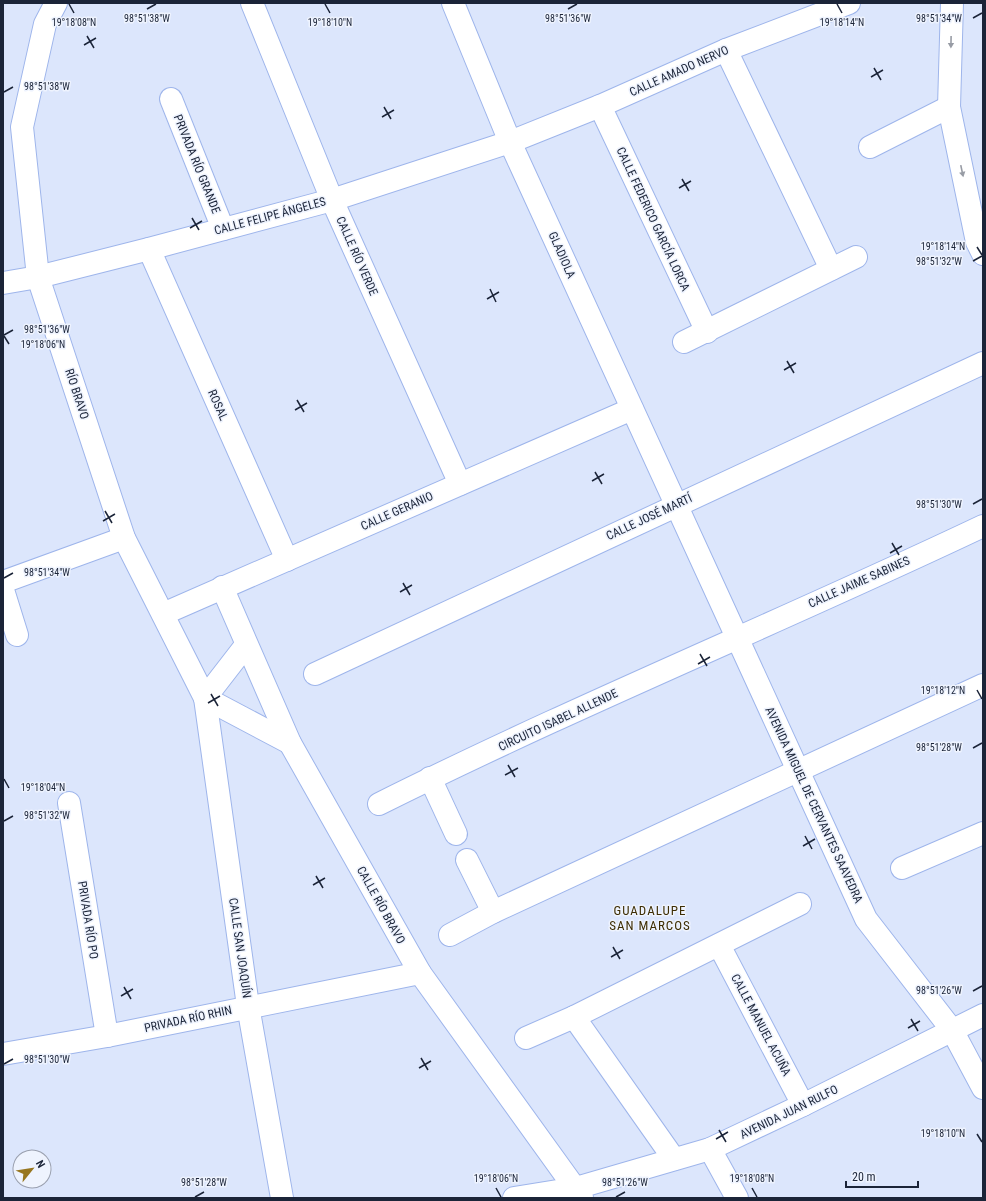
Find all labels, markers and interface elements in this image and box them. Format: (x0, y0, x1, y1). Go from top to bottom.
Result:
text: 98°51'38"W (124, 13, 170, 24)
text: 98°51'36"W (545, 13, 591, 24)
text: 98°51'34"W (916, 13, 962, 24)
text: 19°18'08"N (52, 17, 96, 28)
text: 19°18'10"N (308, 17, 352, 28)
text: 19°18'14"N (820, 17, 864, 28)
one-way arrow (948, 36, 954, 49)
street label: CALLE AMADO NERVO (627, 43, 731, 99)
text: 98°51'38"W (24, 81, 70, 92)
street label: PRIVADA RÍO GRANDE (171, 112, 224, 216)
street label: CALLE FEDERICO GARCÍA LORCA (613, 144, 693, 293)
one-way arrow (960, 164, 966, 177)
street label: CALLE FELIPE ÁNGELES (212, 193, 327, 238)
street label: CALLE RÍO VERDE (333, 214, 382, 298)
street label: GLADIOLA (546, 229, 579, 281)
text: 19°18'14"N (921, 241, 965, 252)
text: 98°51'32"W (916, 256, 962, 267)
text: 98°51'36"W (24, 324, 70, 335)
text: 19°18'06"N (21, 339, 65, 350)
street label: RÍO BRAVO (62, 367, 93, 421)
street label: ROSAL (205, 387, 231, 423)
street label: CALLE GERANIO (359, 489, 435, 533)
street label: CALLE JOSÉ MARTÍ (603, 490, 695, 543)
text: 98°51'30"W (916, 499, 962, 510)
street label: CALLE JAIME SABINES (806, 553, 912, 611)
text: 98°51'34"W (24, 567, 70, 578)
text: 19°18'12"N (921, 685, 965, 696)
street label: CIRCUITO ISABEL ALLENDE (496, 686, 620, 754)
street label: AVENIDA MIGUEL DE CERVANTES SAAVEDRA (762, 705, 866, 905)
text: 98°51'28"W (916, 742, 962, 753)
text: 19°18'04"N (21, 782, 65, 793)
text: 98°51'32"W (24, 810, 70, 821)
street label: CALLE RÍO BRAVO (354, 863, 409, 946)
street label: PRIVADA RÍO PO (75, 880, 102, 960)
street label: CALLE SAN JOAQUÍN (226, 897, 255, 999)
district label: GUADALUPE SAN MARCOS (609, 903, 691, 933)
street label: CALLE MANUEL ACUÑA (728, 971, 796, 1078)
text: 98°51'26"W (916, 985, 962, 996)
street label: PRIVADA RÍO RHIN (143, 1002, 233, 1035)
text: 98°51'30"W (24, 1054, 70, 1065)
street label: AVENIDA JUAN RULFO (738, 1082, 840, 1142)
text: 19°18'10"N (921, 1128, 965, 1139)
north arrow (12, 1149, 52, 1189)
text: N (33, 1158, 48, 1171)
scale bar (846, 1163, 918, 1189)
text: 20 m (852, 1170, 876, 1184)
text: 19°18'06"N (474, 1173, 518, 1184)
text: 19°18'08"N (730, 1173, 774, 1184)
text: 98°51'28"W (181, 1177, 227, 1188)
text: 98°51'26"W (602, 1177, 648, 1188)

